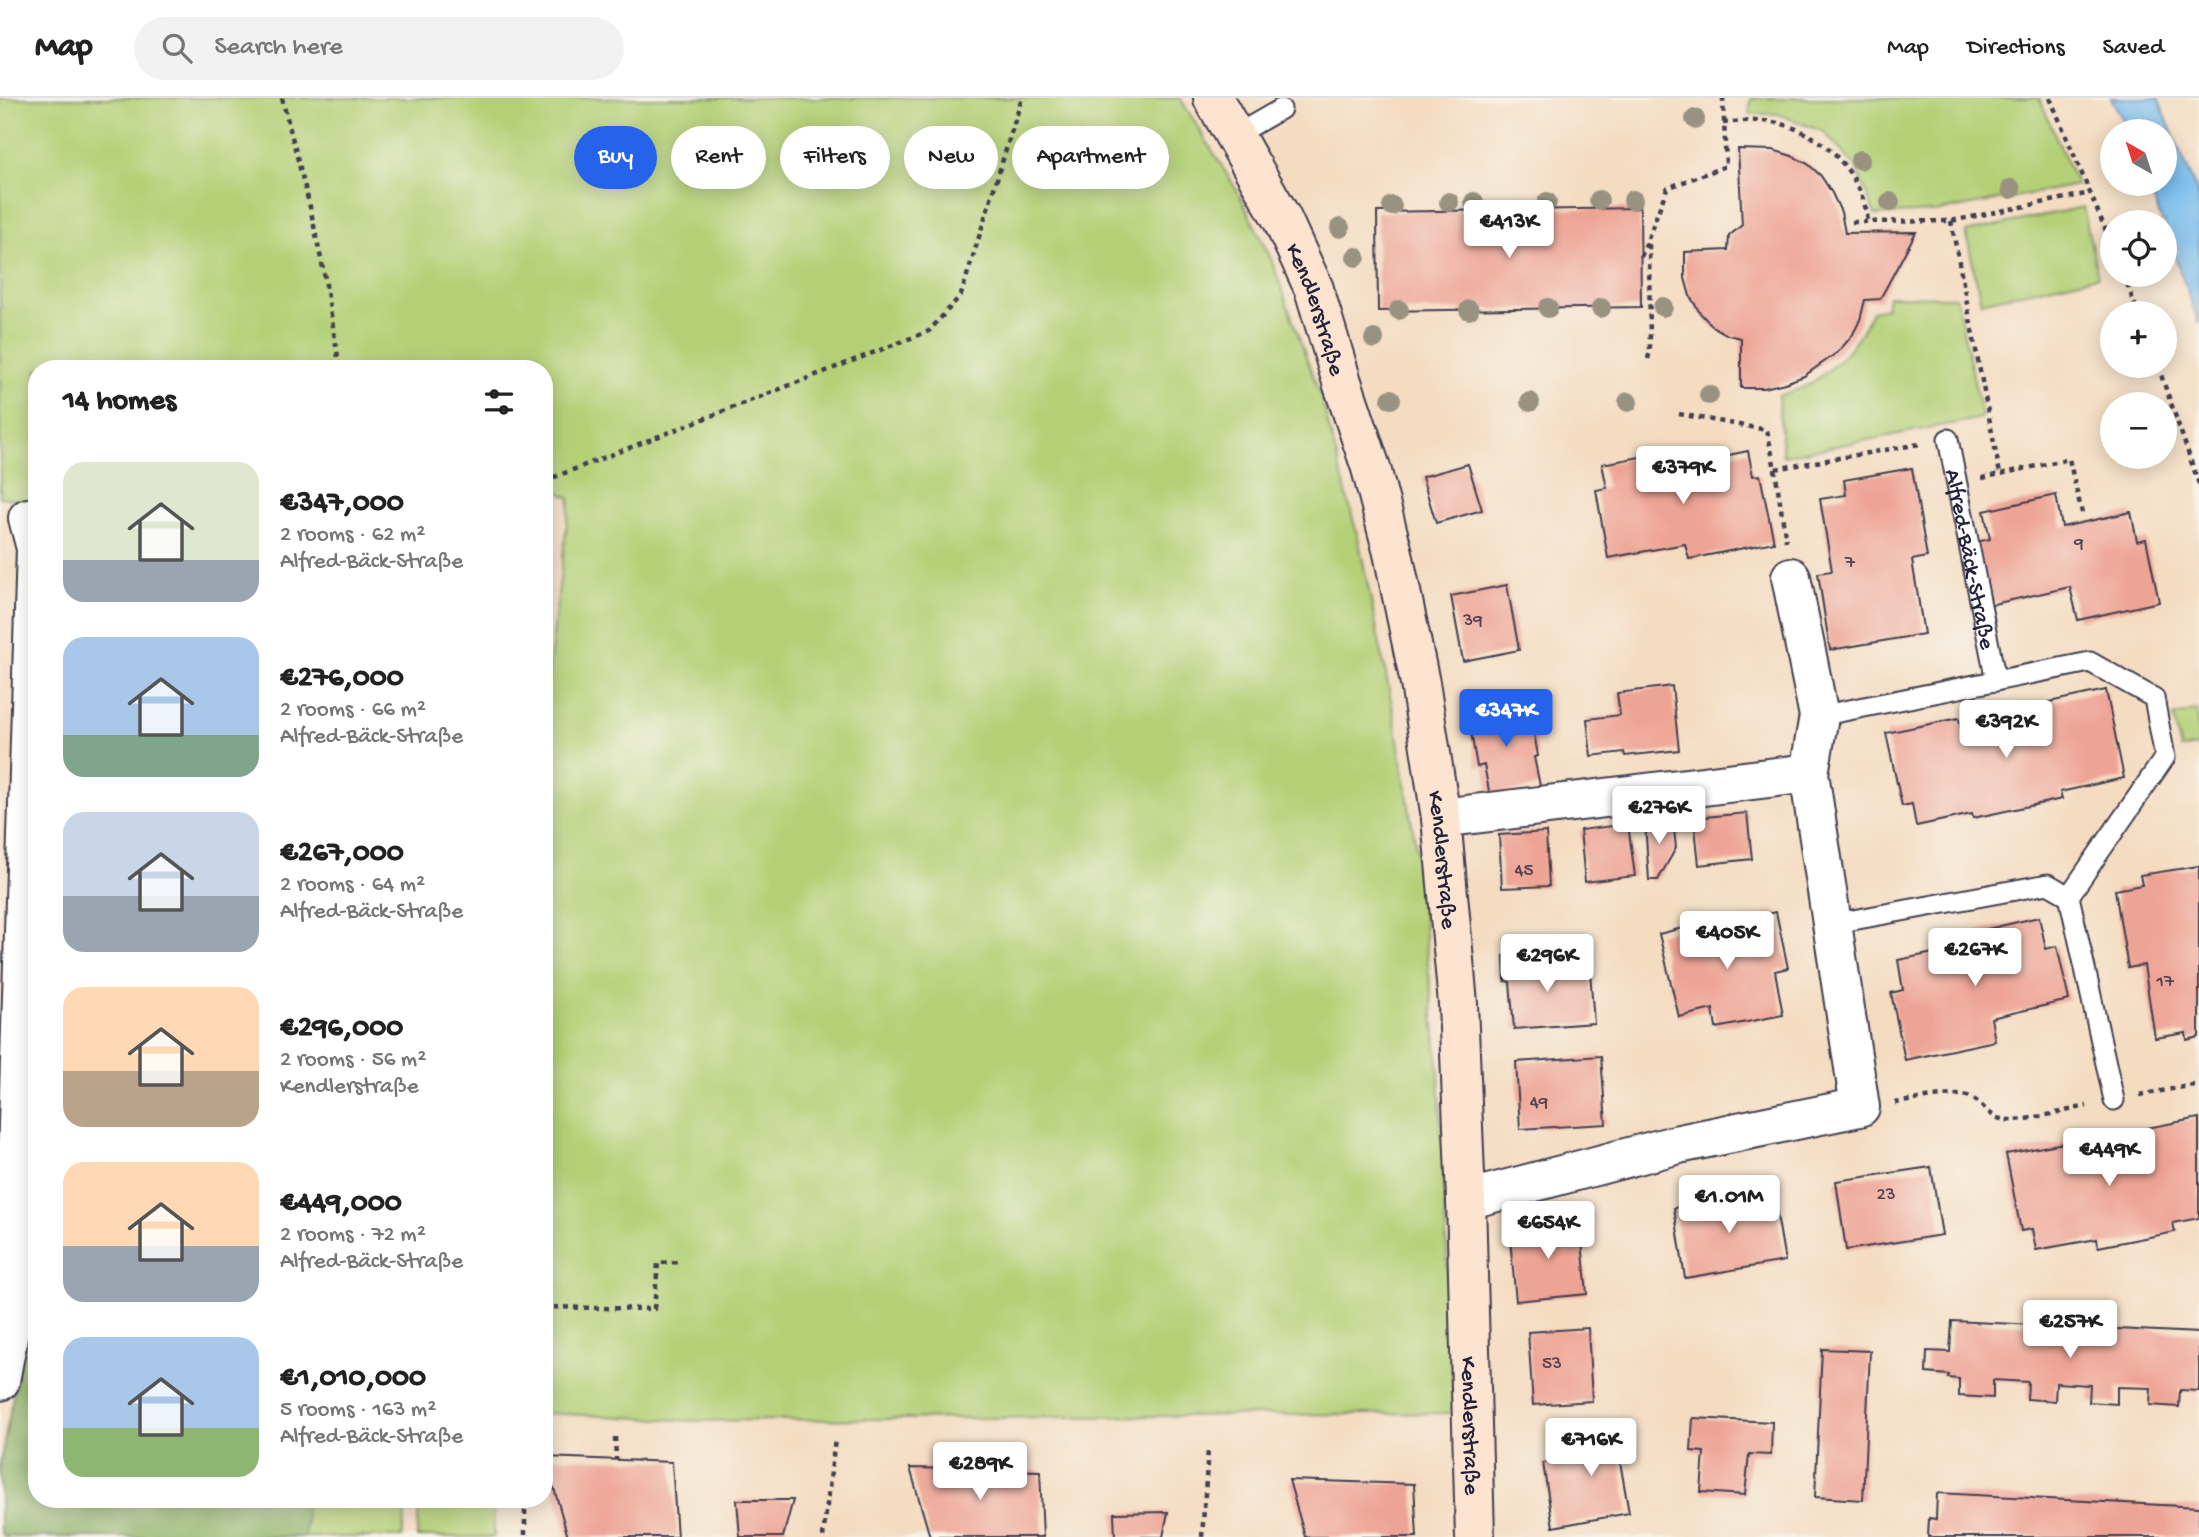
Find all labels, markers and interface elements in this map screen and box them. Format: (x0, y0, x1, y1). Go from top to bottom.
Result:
search box (134, 17, 624, 80)
text: Map (35, 29, 92, 67)
icon: search (158, 29, 196, 67)
text: Search here (214, 33, 343, 64)
text: Map (1887, 34, 1929, 63)
text: Directions (1967, 34, 2065, 63)
text: Saved (2103, 34, 2164, 63)
north arrow (2100, 119, 2177, 196)
map controls (2100, 119, 2177, 469)
chip: Buy (574, 126, 657, 189)
chip: Rent (671, 126, 766, 189)
chip: Filters (780, 126, 890, 189)
chip: New (904, 126, 998, 189)
chip: Apartment (1012, 126, 1169, 189)
pin: €413K (1460, 200, 1558, 260)
text: €413K (1480, 209, 1538, 236)
button: locate (2100, 210, 2177, 287)
street label: Kendlerstraße (1278, 240, 1350, 380)
button: + (2100, 301, 2177, 378)
icon: filters (480, 383, 518, 421)
text: 14 homes (63, 385, 176, 420)
button: − (2100, 392, 2177, 469)
pin: €379K (1634, 446, 1732, 506)
text: €379K (1652, 455, 1714, 482)
street label: Alfred-Bäck-Straße (1937, 467, 2000, 653)
text: €347,000 (280, 487, 404, 522)
icon: home (119, 490, 203, 574)
text: 2 rooms · 62 m² (280, 522, 425, 549)
house number: 9 (2073, 533, 2084, 556)
text: Alfred-Bäck-Straße (280, 549, 463, 576)
house number: 7 (1844, 552, 1856, 575)
house number: 39 (1462, 610, 1483, 633)
text: €276,000 (280, 662, 404, 697)
icon: home (119, 665, 203, 749)
pin: €347K (1457, 690, 1555, 749)
text: 2 rooms · 66 m² (280, 697, 426, 724)
text: €347K (1475, 698, 1537, 725)
pin: €392K (1957, 700, 2055, 760)
text: €392K (1975, 709, 2037, 736)
text: Alfred-Bäck-Straße (280, 724, 463, 751)
pin: €276K (1610, 786, 1708, 846)
street label: Kendlerstraße (1420, 789, 1461, 931)
text: €276K (1628, 795, 1690, 822)
text: €267,000 (280, 837, 404, 872)
icon: home (119, 840, 203, 924)
house number: 45 (1515, 860, 1533, 883)
text: 2 rooms · 64 m² (280, 872, 425, 899)
text: Alfred-Bäck-Straße (280, 899, 463, 926)
pin: €405K (1678, 912, 1776, 971)
text: €405K (1696, 920, 1758, 947)
pin: €267K (1926, 928, 2024, 988)
pin: €296K (1498, 934, 1596, 994)
text: €267K (1944, 937, 2006, 964)
text: €296K (1517, 943, 1577, 970)
house number: 17 (2155, 971, 2175, 994)
text: €296,000 (280, 1012, 403, 1047)
icon: home (119, 1015, 203, 1099)
text: 2 rooms · 56 m² (280, 1047, 426, 1074)
text: Kendlerstraße (280, 1074, 419, 1101)
house number: 49 (1530, 1092, 1549, 1115)
pin: €449K (2060, 1128, 2158, 1188)
text: €449K (2079, 1137, 2139, 1164)
pin: €1.01M (1672, 1176, 1786, 1235)
text: €1.01M (1695, 1184, 1763, 1211)
house number: 23 (1876, 1184, 1896, 1207)
text: €449,000 (280, 1187, 402, 1222)
icon: home (119, 1190, 203, 1274)
pin: €654K (1499, 1202, 1597, 1261)
text: €654K (1518, 1210, 1579, 1237)
text: 2 rooms · 72 m² (280, 1222, 426, 1249)
text: Alfred-Bäck-Straße (280, 1249, 463, 1276)
pin: €257K (2021, 1300, 2119, 1360)
text: €257K (2039, 1309, 2101, 1336)
house number: 53 (1542, 1353, 1562, 1376)
street label: Kendlerstraße (1453, 1356, 1484, 1497)
text: €1,010,000 (280, 1362, 426, 1397)
icon: home (119, 1365, 203, 1449)
text: 5 rooms · 163 m² (280, 1397, 436, 1424)
pin: €716K (1542, 1418, 1640, 1478)
text: Alfred-Bäck-Straße (280, 1424, 463, 1451)
text: €716K (1561, 1427, 1621, 1454)
pin: €289K (931, 1442, 1029, 1502)
text: €289K (949, 1451, 1011, 1478)

